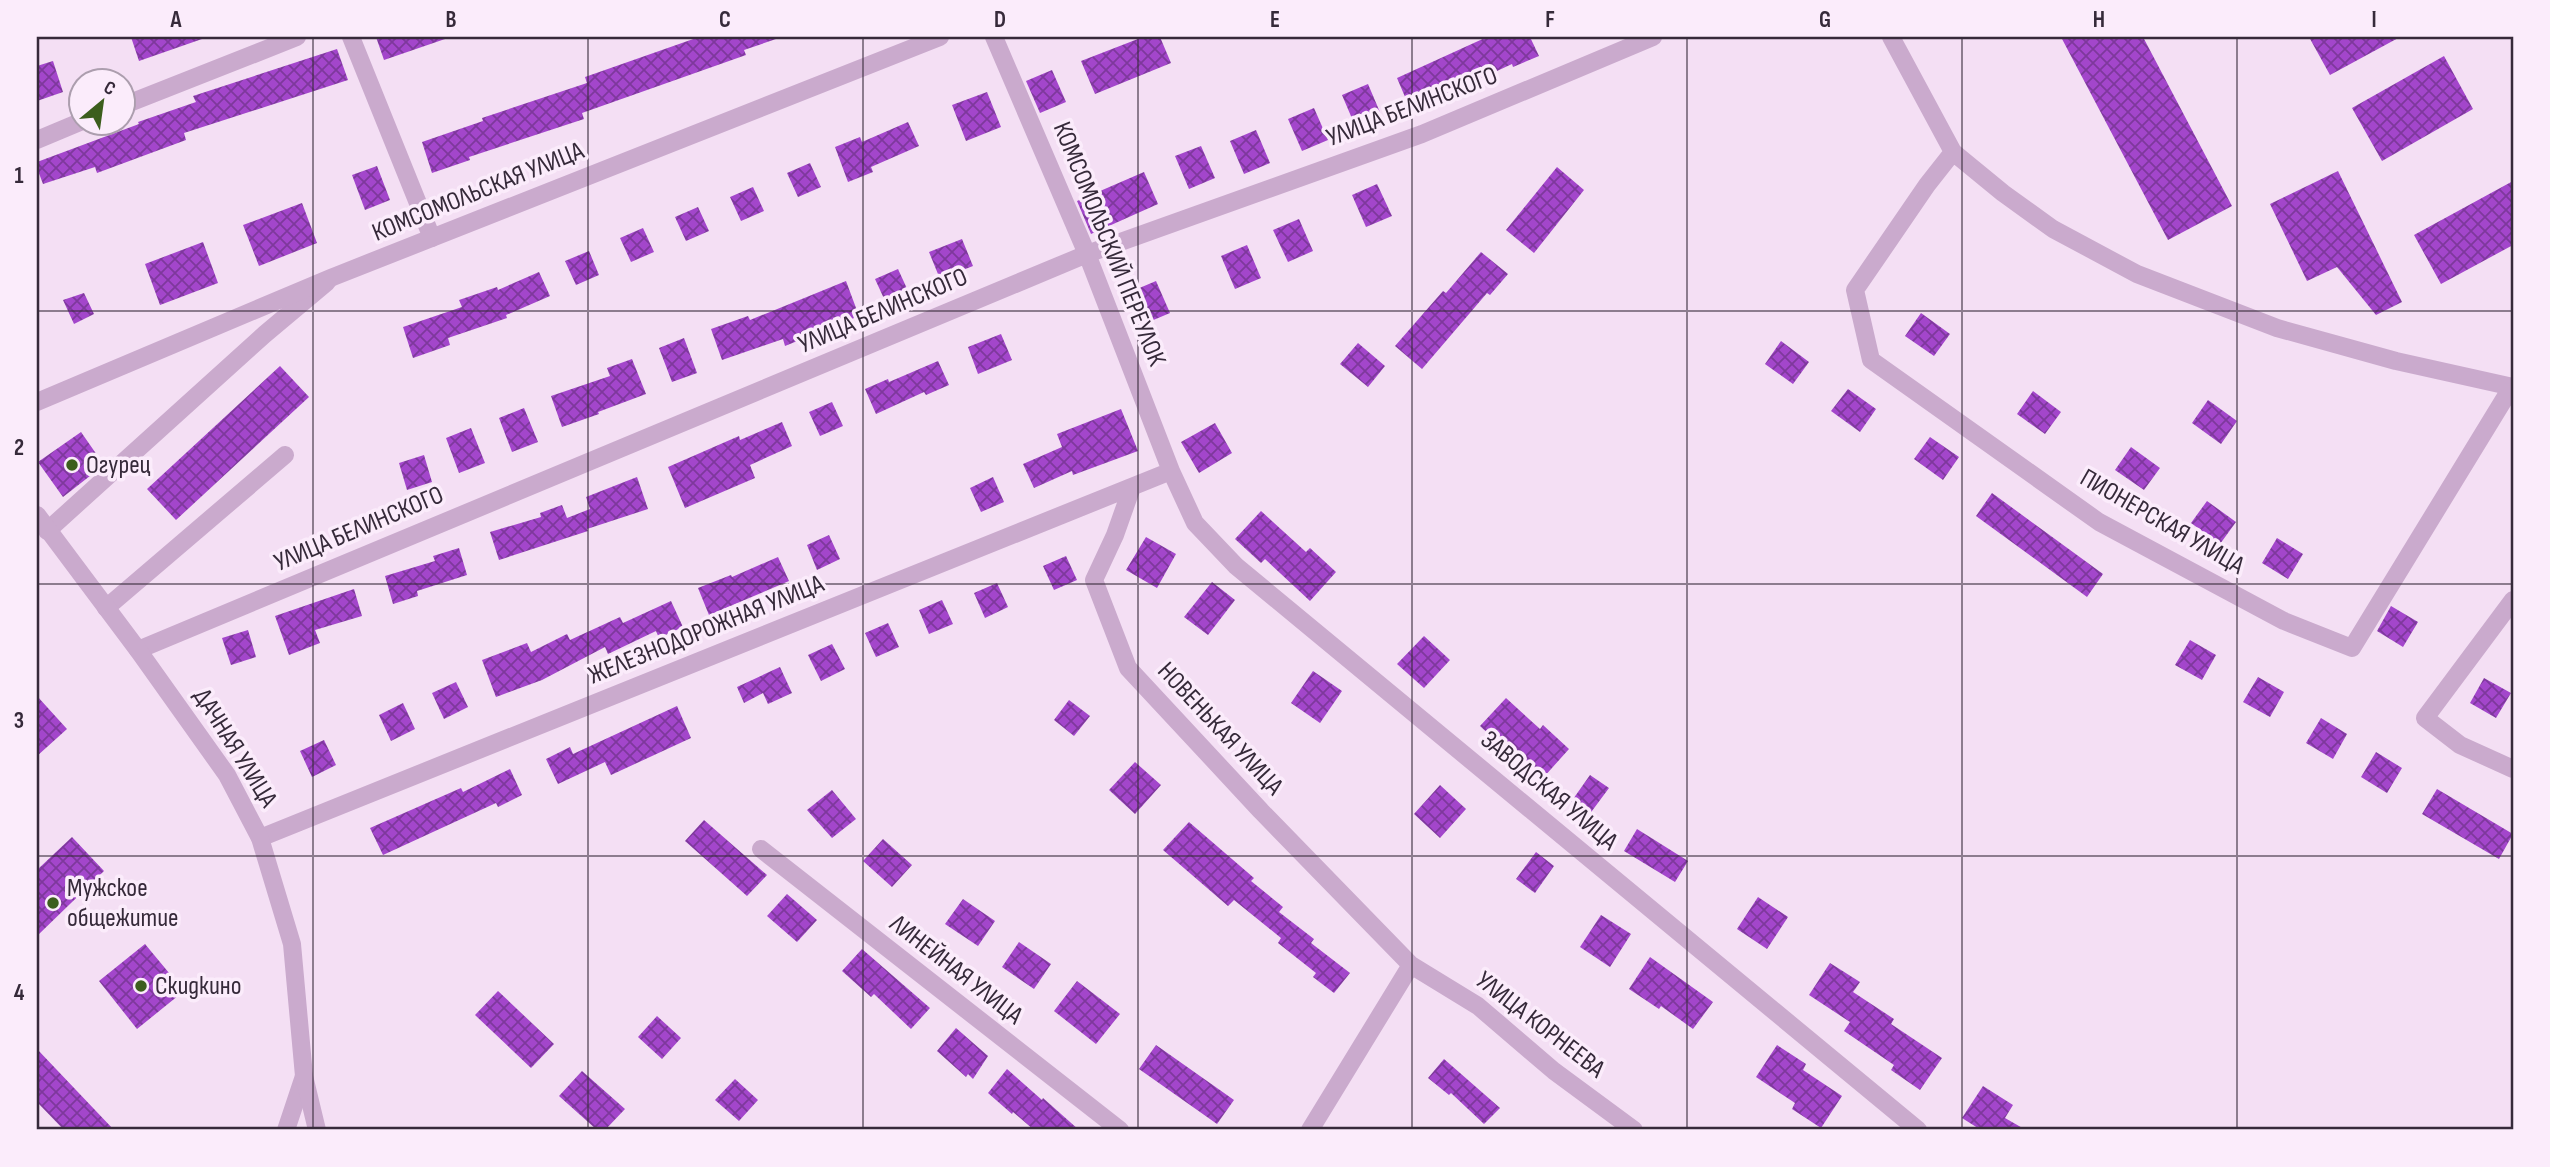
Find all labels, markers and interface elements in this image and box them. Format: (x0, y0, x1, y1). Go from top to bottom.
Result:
text: A (170, 6, 183, 34)
text: B (446, 6, 457, 34)
text: C (719, 6, 731, 34)
text: D (994, 6, 1006, 34)
text: E (1270, 6, 1280, 34)
text: F (1545, 6, 1555, 34)
text: G (1819, 6, 1831, 34)
text: H (2093, 6, 2105, 34)
text: I (2371, 6, 2377, 34)
street label: УЛИЦА БЕЛИНСКОГО (1322, 60, 1502, 154)
north arrow (66, 66, 136, 136)
text: С (100, 76, 120, 101)
street label: КОМСОМОЛЬСКИЙ ПЕРЕУЛОК (1046, 118, 1172, 371)
street label: КОМСОМОЛЬСКАЯ УЛИЦА (368, 135, 589, 249)
text: 1 (14, 162, 24, 190)
street label: УЛИЦА БЕЛИНСКОГО (794, 261, 972, 361)
text: 2 (14, 434, 24, 462)
place label: Огурец (86, 450, 151, 481)
marker: Огурец (64, 457, 80, 473)
street label: ПИОНЕРСКАЯ УЛИЦА (2074, 462, 2250, 582)
street label: УЛИЦА БЕЛИНСКОГО (270, 479, 448, 579)
street label: ЖЕЛЕЗНОДОРОЖНАЯ УЛИЦА (584, 568, 829, 691)
street label: НОВЕНЬКАЯ УЛИЦА (1151, 656, 1290, 803)
street label: ДАЧНАЯ УЛИЦА (186, 683, 284, 814)
text: 3 (14, 707, 24, 735)
street label: ЗАВОДСКАЯ УЛИЦА (1474, 725, 1625, 858)
place label: Мужское общежитие (67, 873, 179, 934)
marker: Мужское общежитие (45, 895, 61, 911)
street label: ЛИНЕЙНАЯ УЛИЦА (883, 908, 1029, 1032)
street label: УЛИЦА КОРНЕЕВА (1469, 965, 1611, 1085)
place label: Скидкино (155, 971, 241, 1002)
marker: Скидкино (133, 978, 149, 994)
text: 4 (14, 979, 25, 1007)

